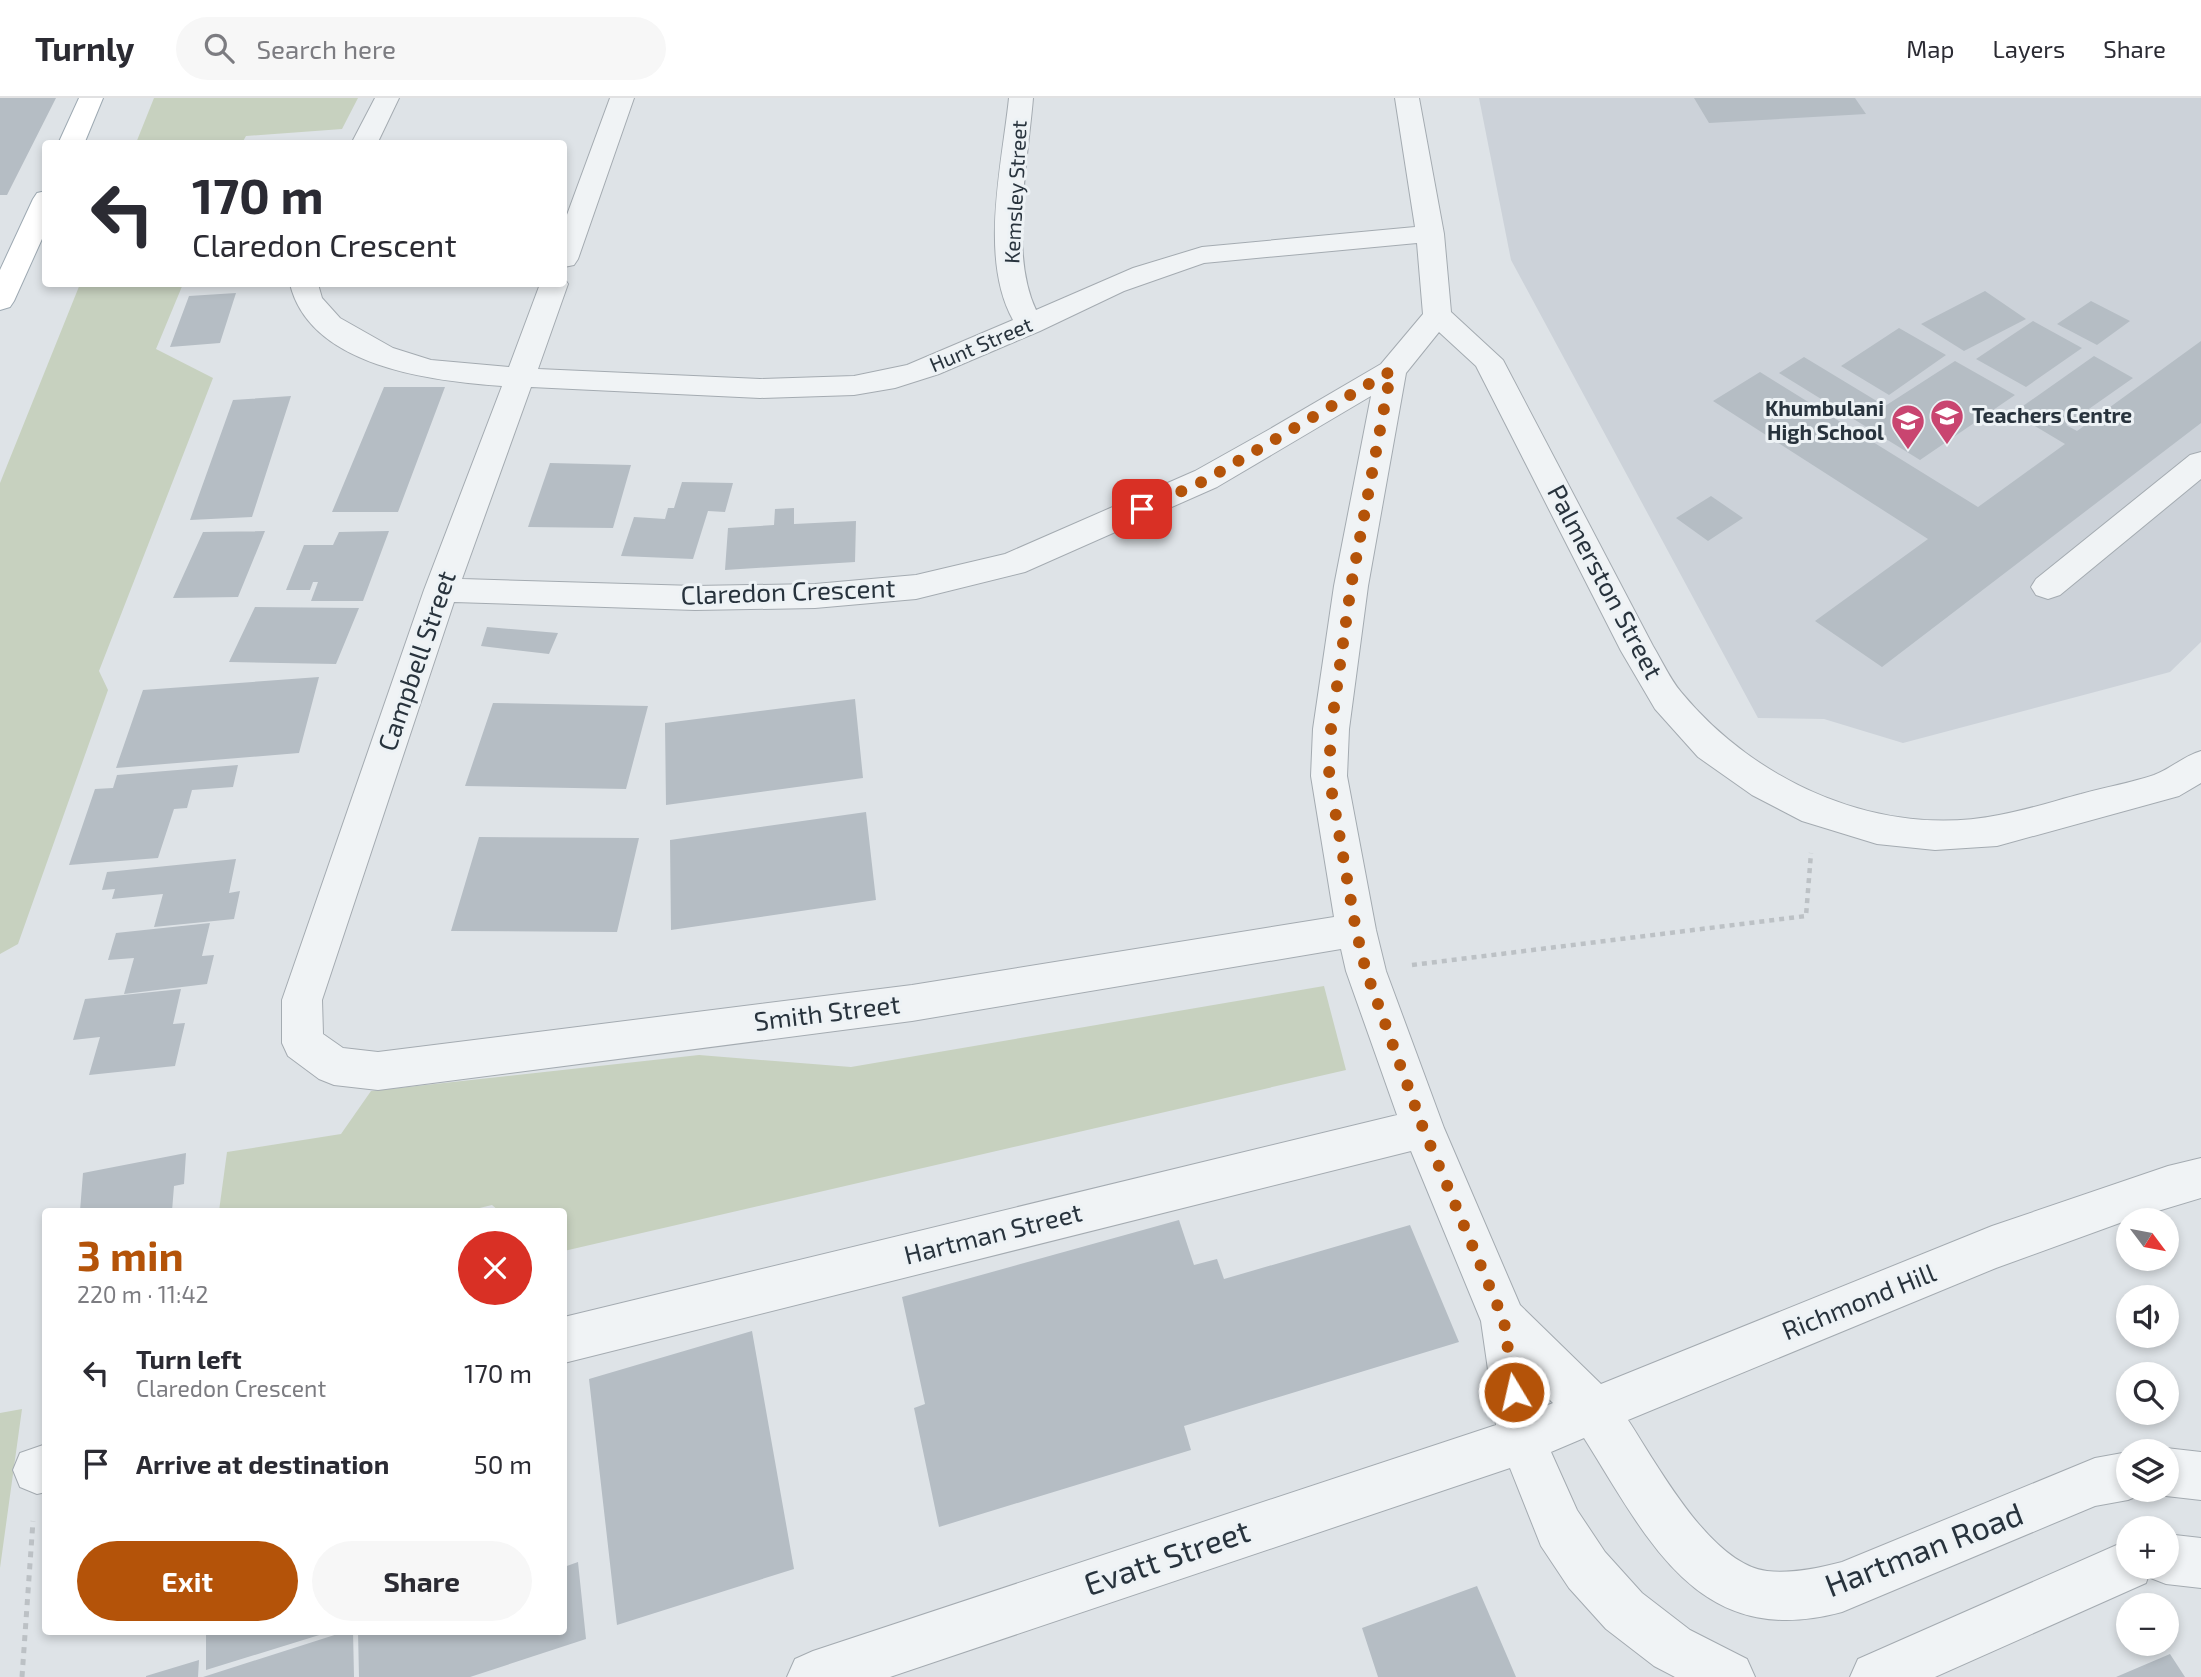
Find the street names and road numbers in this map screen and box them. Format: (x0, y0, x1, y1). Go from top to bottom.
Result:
street label: Kemsley Street (998, 120, 1031, 264)
street label: Hunt Street (925, 311, 1036, 376)
street label: Palmerston Street (1542, 479, 1671, 684)
street label: Campbell Street (370, 566, 461, 755)
street label: Claredon Crescent (680, 571, 896, 610)
street label: Smith Street (752, 987, 902, 1036)
street label: Hartman Street (900, 1195, 1085, 1270)
street label: Richmond Hill (1777, 1256, 1940, 1346)
street label: Hartman Road (1819, 1493, 2028, 1603)
street label: Evatt Street (1078, 1510, 1254, 1602)

